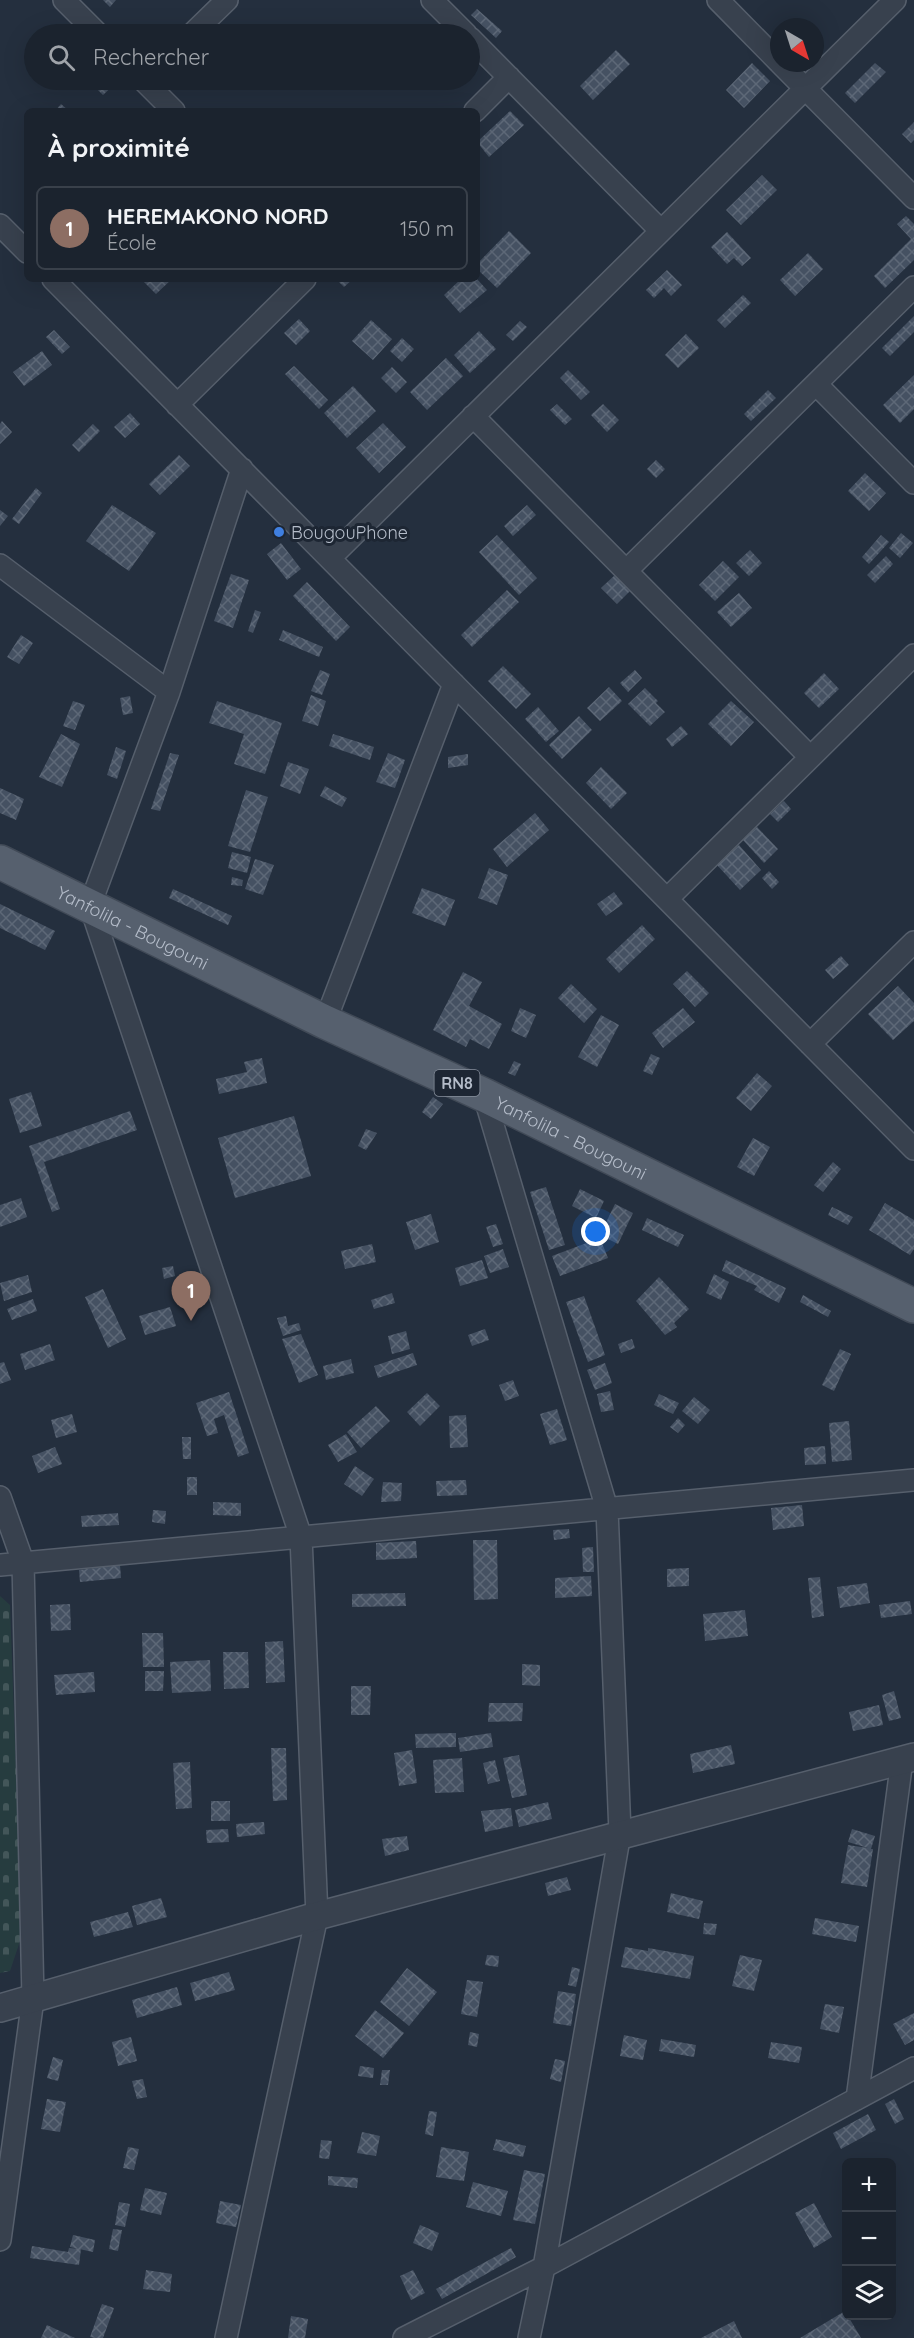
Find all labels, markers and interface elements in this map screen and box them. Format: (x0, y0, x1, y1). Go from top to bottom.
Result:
north arrow (770, 18, 824, 72)
search box (24, 24, 480, 90)
icon: search (45, 41, 78, 74)
text: Rechercher (93, 43, 209, 71)
text: À proximité (48, 131, 190, 164)
text: HEREMAKONO NORD (107, 202, 328, 230)
text: 1 (66, 216, 73, 241)
text: 150 m (400, 216, 454, 241)
text: École (107, 230, 157, 255)
place label: BougouPhone (291, 521, 408, 544)
marker: BougouPhone (272, 525, 286, 539)
street label: Yanfolila - Bougouni (53, 880, 212, 974)
road number: RN8 (434, 1070, 480, 1096)
street label: Yanfolila - Bougouni (491, 1091, 651, 1185)
your location (581, 1217, 610, 1246)
pin: 1 (172, 1272, 210, 1321)
map controls (842, 2158, 896, 2320)
button: + (842, 2158, 896, 2212)
button: − (842, 2212, 896, 2266)
button: layers (842, 2266, 896, 2320)

